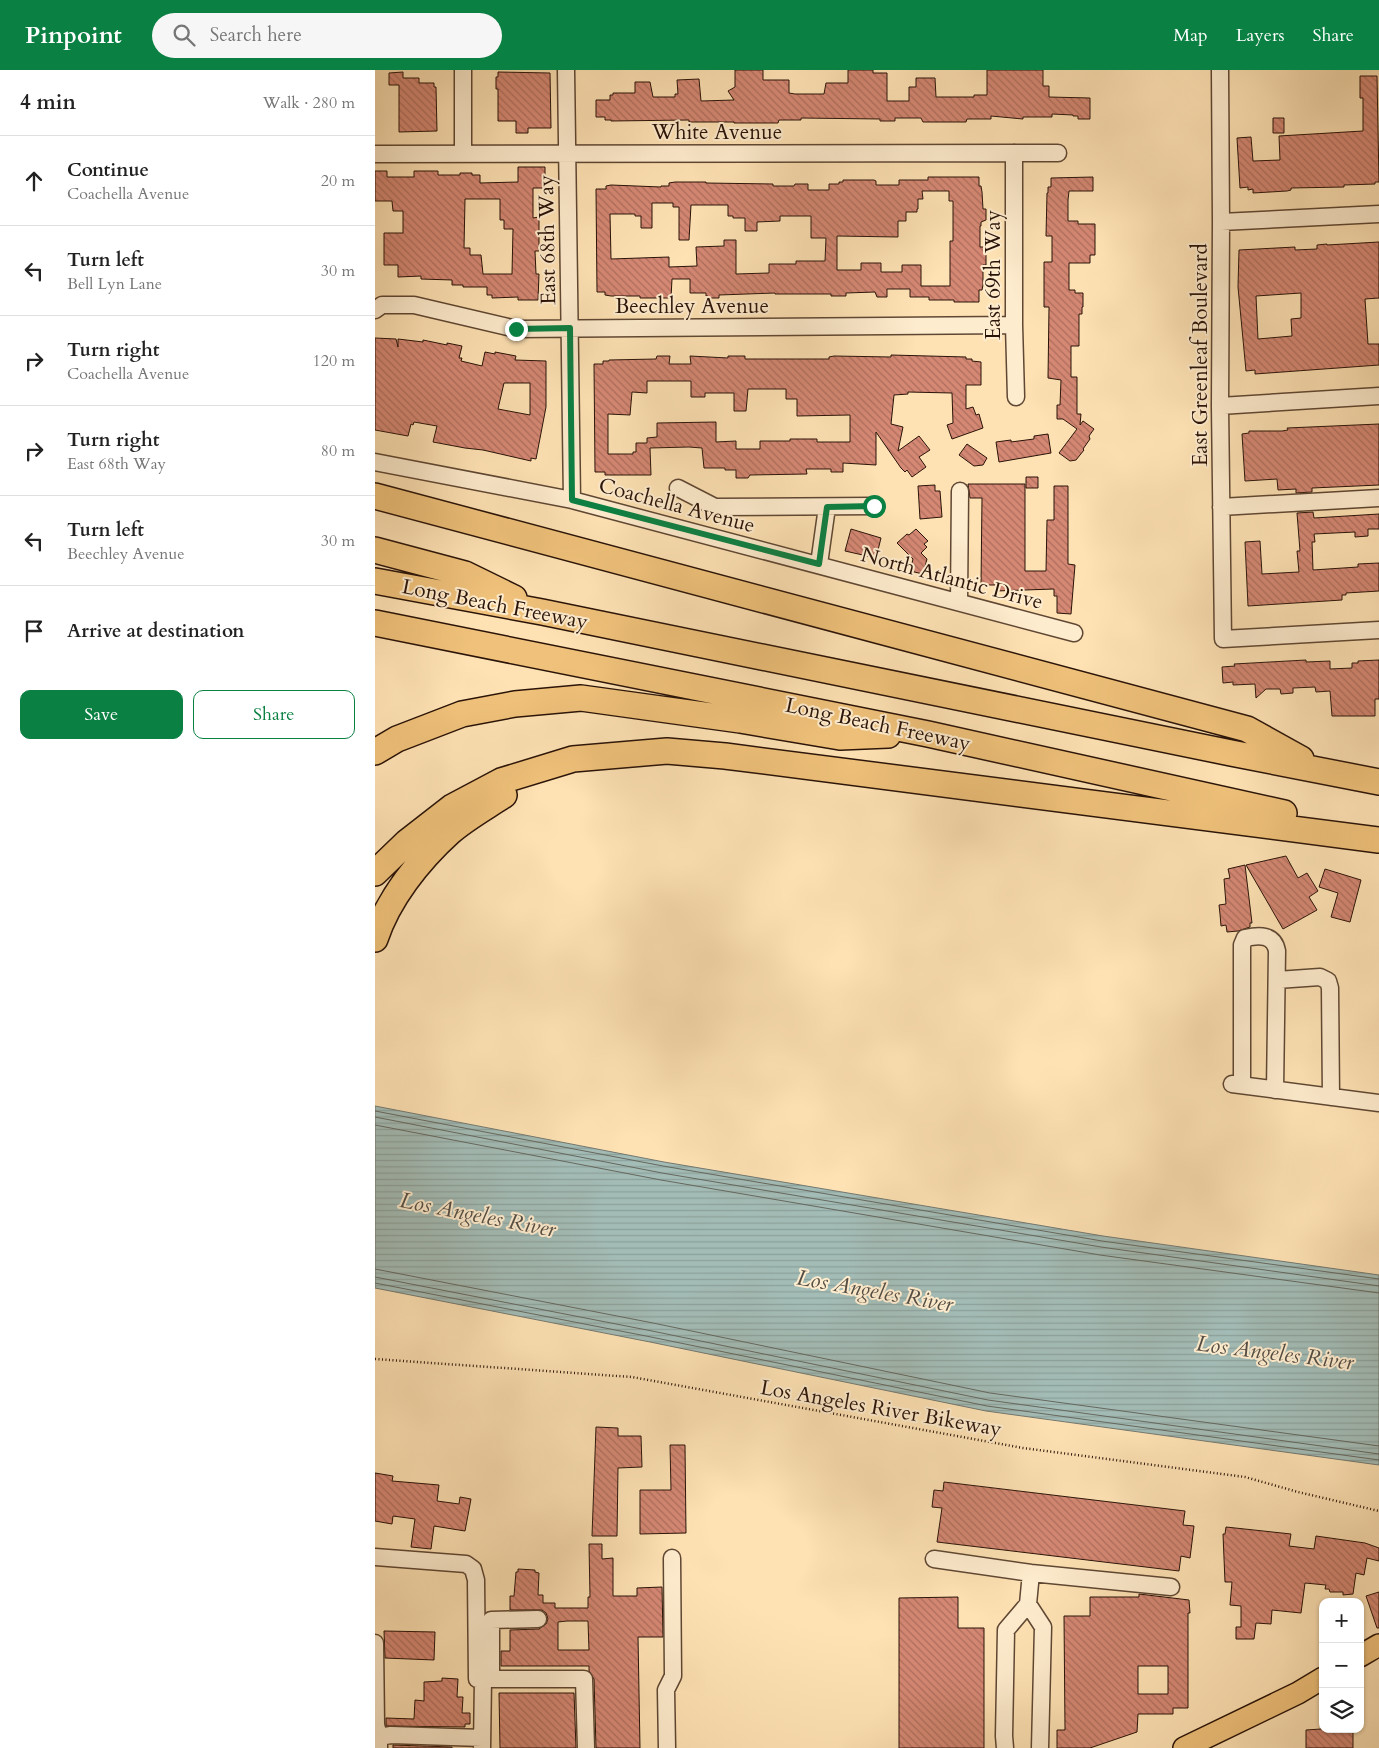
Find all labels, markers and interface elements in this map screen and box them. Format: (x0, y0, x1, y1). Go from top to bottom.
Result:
search box (152, 13, 502, 58)
text: Pinpoint (25, 19, 122, 52)
icon: search (170, 21, 198, 49)
text: Search here (210, 22, 302, 48)
text: Map (1173, 23, 1208, 48)
text: Layers (1236, 23, 1285, 48)
text: Share (1313, 23, 1354, 48)
text: 4 min (20, 88, 76, 117)
text: Walk · 280 m (263, 92, 355, 114)
street label: White Avenue (651, 118, 782, 147)
text: Continue (67, 157, 149, 183)
icon: ahead (20, 167, 48, 195)
text: 20 m (321, 170, 355, 192)
street label: East 68th Way (532, 175, 563, 305)
text: Coachella Avenue (67, 183, 189, 205)
street label: East 69th Way (979, 210, 1008, 340)
street label: East Greenleaf Boulevard (1186, 243, 1215, 467)
text: Turn left (67, 247, 144, 273)
icon: left (20, 257, 48, 285)
text: 30 m (321, 260, 355, 282)
text: Bell Lyn Lane (67, 273, 162, 295)
street label: Beechley Avenue (615, 292, 769, 321)
route end (505, 318, 528, 341)
text: Turn right (67, 337, 159, 363)
icon: right (20, 347, 48, 375)
text: 120 m (313, 350, 355, 372)
text: Coachella Avenue (67, 363, 189, 385)
text: Turn right (67, 427, 159, 453)
icon: right (20, 437, 48, 465)
text: 80 m (321, 440, 355, 462)
text: East 68th Way (67, 453, 166, 475)
street label: Coachella Avenue (596, 471, 758, 540)
route start (863, 495, 886, 518)
text: Turn left (67, 517, 144, 543)
icon: left (20, 527, 48, 555)
text: 30 m (321, 530, 355, 552)
street label: North Atlantic Drive (858, 540, 1046, 617)
text: Beechley Avenue (67, 543, 184, 565)
street label: Long Beach Freeway (400, 572, 590, 637)
icon: arrive (20, 617, 48, 645)
text: Arrive at destination (67, 618, 244, 644)
button: Save (20, 690, 183, 739)
button: Share (193, 690, 355, 739)
street label: Long Beach Freeway (783, 691, 973, 758)
water label: Los Angeles River (397, 1185, 559, 1245)
water label: Los Angeles River (794, 1262, 956, 1320)
water label: Los Angeles River (1195, 1328, 1356, 1378)
street label: Los Angeles River Bikeway (758, 1373, 1004, 1444)
map controls (1319, 1598, 1364, 1733)
button: + (1319, 1598, 1364, 1643)
button: − (1319, 1643, 1364, 1688)
button: layers (1319, 1688, 1364, 1733)

